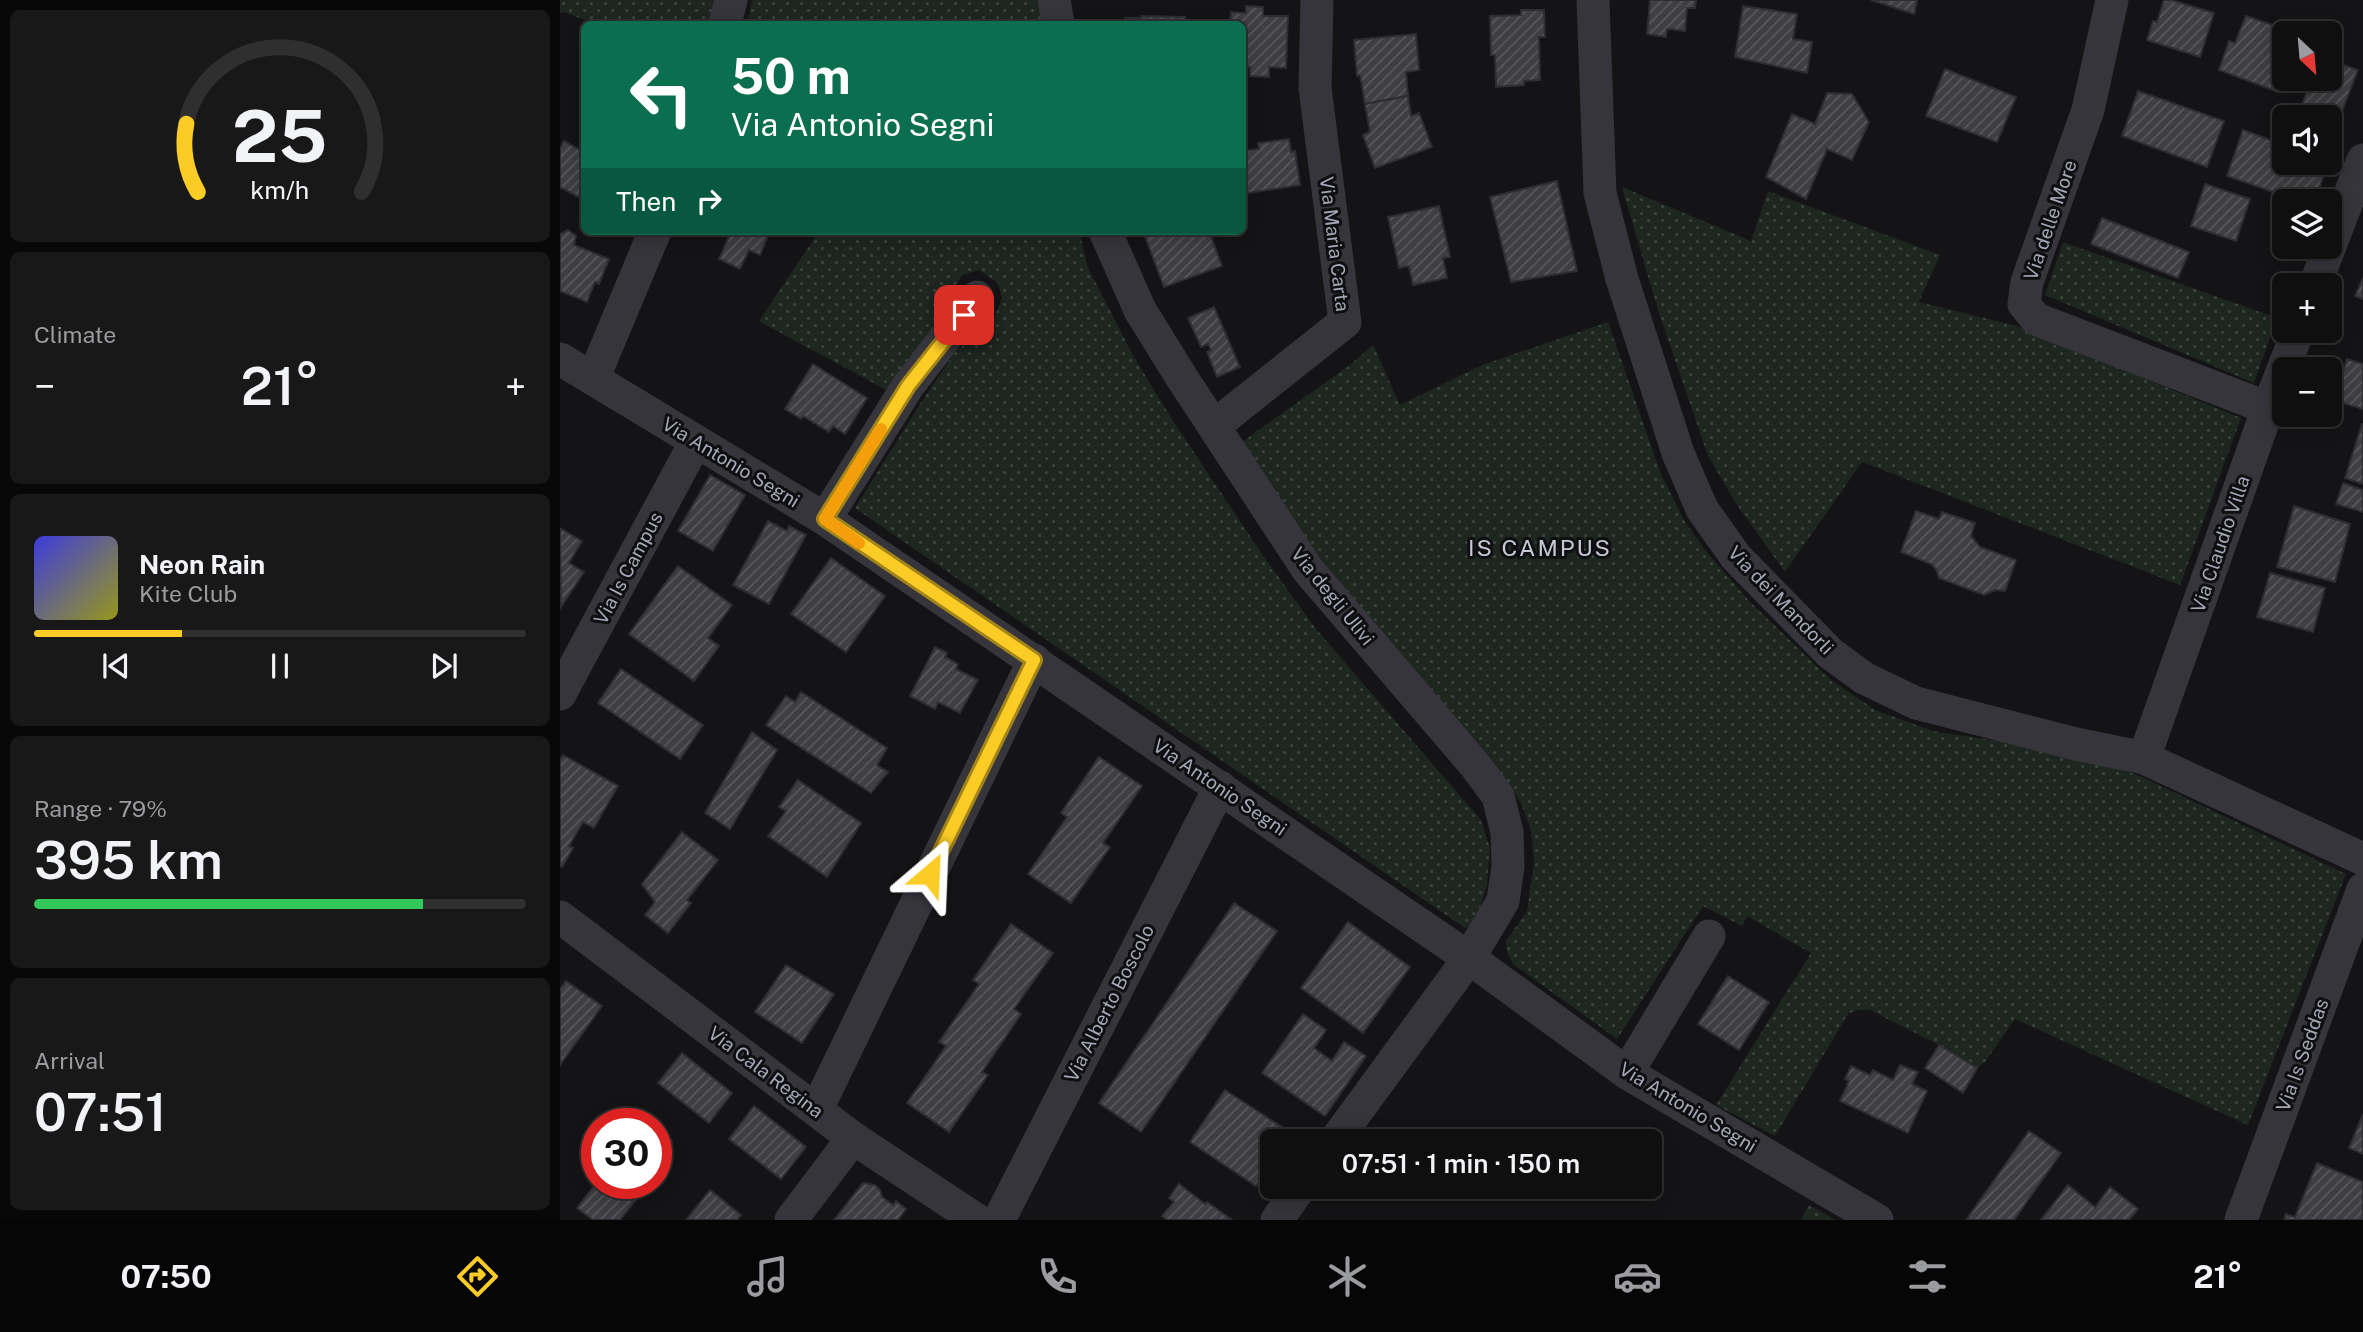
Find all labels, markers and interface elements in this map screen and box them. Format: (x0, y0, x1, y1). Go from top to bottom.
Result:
north arrow (2272, 21, 2342, 91)
map controls (2272, 21, 2342, 427)
text: 50 m (731, 47, 851, 105)
icon: left (616, 49, 707, 140)
text: 25 (232, 93, 328, 178)
button: sound (2272, 105, 2342, 175)
text: Via Antonio Segni (731, 106, 994, 143)
street label: Via delle More (2019, 157, 2081, 283)
text: km/h (251, 175, 309, 205)
street label: Via Maria Carta (1316, 175, 1354, 313)
icon: right (690, 182, 728, 220)
text: Then (616, 186, 676, 217)
button: layers (2272, 189, 2342, 259)
button: + (2272, 273, 2342, 343)
pin (934, 285, 994, 345)
icon: arrive (945, 296, 983, 334)
text: Climate (34, 321, 116, 348)
text: 21° (241, 356, 319, 417)
button: − (2272, 357, 2342, 427)
text: − (34, 364, 55, 409)
text: + (505, 364, 526, 409)
street label: Via Antonio Segni (658, 412, 804, 512)
street label: Via Claudio Villa (2186, 473, 2254, 615)
street label: Via Is Campus (589, 508, 667, 628)
district label: IS CAMPUS (1468, 534, 1612, 561)
street label: Via dei Mandorli (1724, 541, 1838, 659)
street label: Via degli Ulivi (1287, 543, 1379, 649)
text: Neon Rain (139, 549, 265, 580)
text: Kite Club (139, 580, 237, 607)
icon: previous (97, 647, 135, 685)
icon: pause (261, 647, 299, 685)
icon: next (425, 647, 463, 685)
street label: Via Antonio Segni (1149, 734, 1291, 840)
text: Range · 79% (34, 795, 167, 822)
text: 395 km (34, 830, 223, 891)
position arrow (893, 837, 967, 911)
street label: Via Alberto Boscolo (1060, 921, 1158, 1085)
street label: Via Is Seddas (2271, 996, 2333, 1114)
street label: Via Cala Regina (704, 1022, 828, 1122)
text: Arrival (34, 1047, 105, 1074)
street label: Via Antonio Segni (1615, 1057, 1761, 1157)
text: 07:51 (34, 1082, 167, 1143)
speed limit sign: 30 (581, 1108, 672, 1199)
text: 07:51 · 1 min · 150 m (1342, 1148, 1580, 1179)
icon: directions (453, 1252, 502, 1301)
icon: music (743, 1252, 792, 1301)
icon: phone (1033, 1252, 1082, 1301)
icon: climate (1323, 1252, 1372, 1301)
icon: car (1613, 1252, 1662, 1301)
icon: filters (1903, 1252, 1952, 1301)
text: 07:50 (121, 1258, 212, 1295)
text: 21° (2193, 1258, 2242, 1295)

